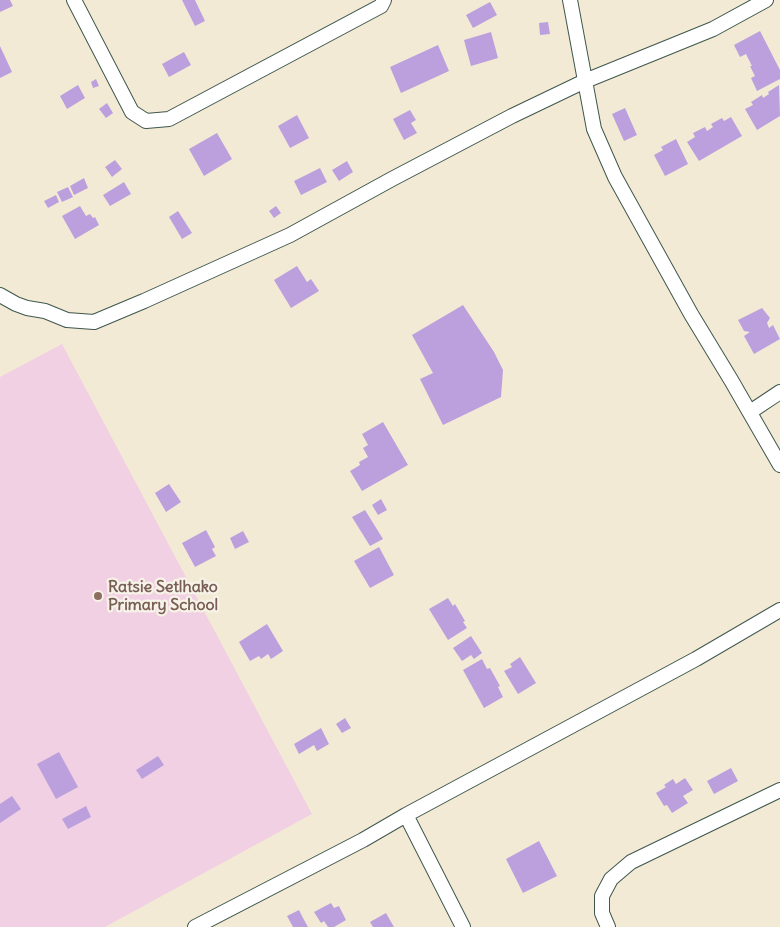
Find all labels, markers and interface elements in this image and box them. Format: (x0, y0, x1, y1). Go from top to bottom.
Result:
place label: Ratsie Setlhako Primary School (108, 577, 218, 615)
marker: Ratsie Setlhako Primary School (92, 590, 104, 602)

